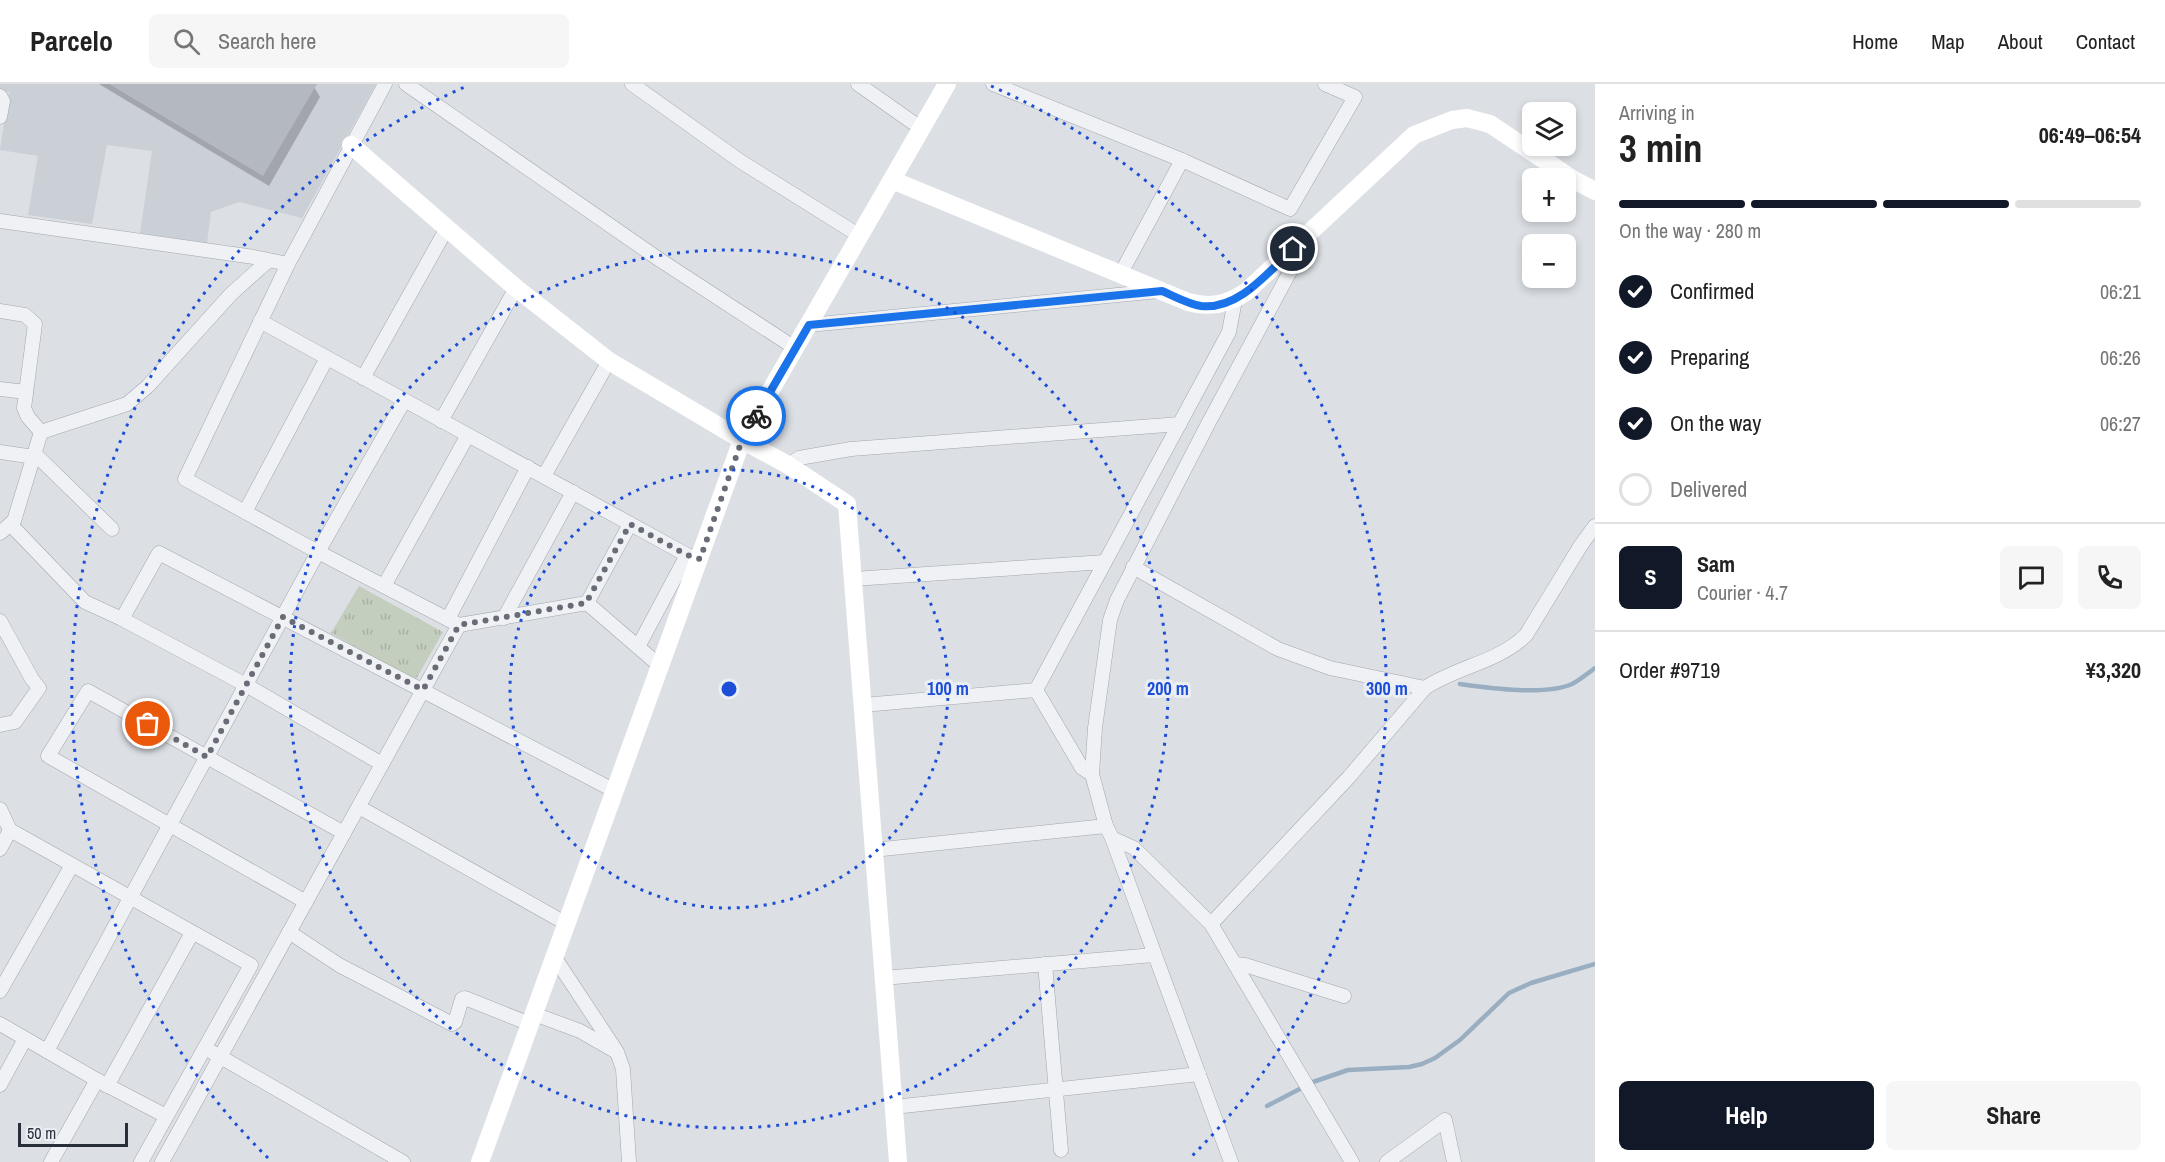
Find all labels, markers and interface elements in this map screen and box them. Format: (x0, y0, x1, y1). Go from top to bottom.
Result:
search box (149, 14, 569, 68)
text: Parcelo (30, 22, 113, 60)
icon: search (170, 25, 203, 58)
text: Search here (218, 26, 316, 56)
text: Home (1852, 27, 1898, 56)
text: Map (1931, 27, 1965, 56)
text: About (1998, 27, 2043, 56)
text: Contact (2076, 27, 2135, 56)
text: Arriving in (1619, 99, 1695, 126)
map controls (1522, 102, 1576, 288)
button: layers (1522, 102, 1576, 156)
text: 06:49–06:54 (2039, 120, 2141, 150)
text: 3 min (1619, 122, 1703, 174)
button: + (1522, 168, 1576, 222)
text: On the way · 280 m (1619, 217, 1761, 244)
pin (1267, 223, 1318, 274)
icon: home (1276, 232, 1309, 265)
button: − (1522, 234, 1576, 288)
icon: check (1619, 275, 1652, 308)
text: Confirmed (1670, 276, 1754, 306)
text: 06:21 (2100, 278, 2141, 305)
icon: check (1619, 341, 1652, 374)
text: Preparing (1670, 342, 1749, 372)
text: 06:26 (2100, 344, 2141, 371)
courier (726, 386, 786, 446)
icon: bike (740, 400, 773, 433)
icon: check (1619, 407, 1652, 440)
text: On the way (1670, 408, 1761, 438)
text: 06:27 (2100, 410, 2141, 437)
text: Delivered (1670, 474, 1747, 504)
button: chat (2000, 546, 2063, 609)
button: phone (2078, 546, 2141, 609)
text: Sam (1697, 549, 1735, 579)
text: S (1644, 562, 1657, 592)
text: Courier · 4.7 (1697, 579, 1788, 606)
text: Order #9719 (1619, 655, 1720, 685)
text: ¥3,320 (2086, 655, 2141, 685)
text: 100 m (927, 676, 969, 701)
text: 200 m (1147, 676, 1189, 701)
text: 300 m (1366, 676, 1408, 701)
centre of rings (719, 679, 739, 699)
pin (122, 698, 173, 749)
icon: bag (131, 707, 164, 740)
button: Help (1619, 1081, 1874, 1150)
button: Share (1886, 1081, 2141, 1150)
scale bar (18, 1120, 128, 1148)
text: 50 m (27, 1122, 56, 1144)

